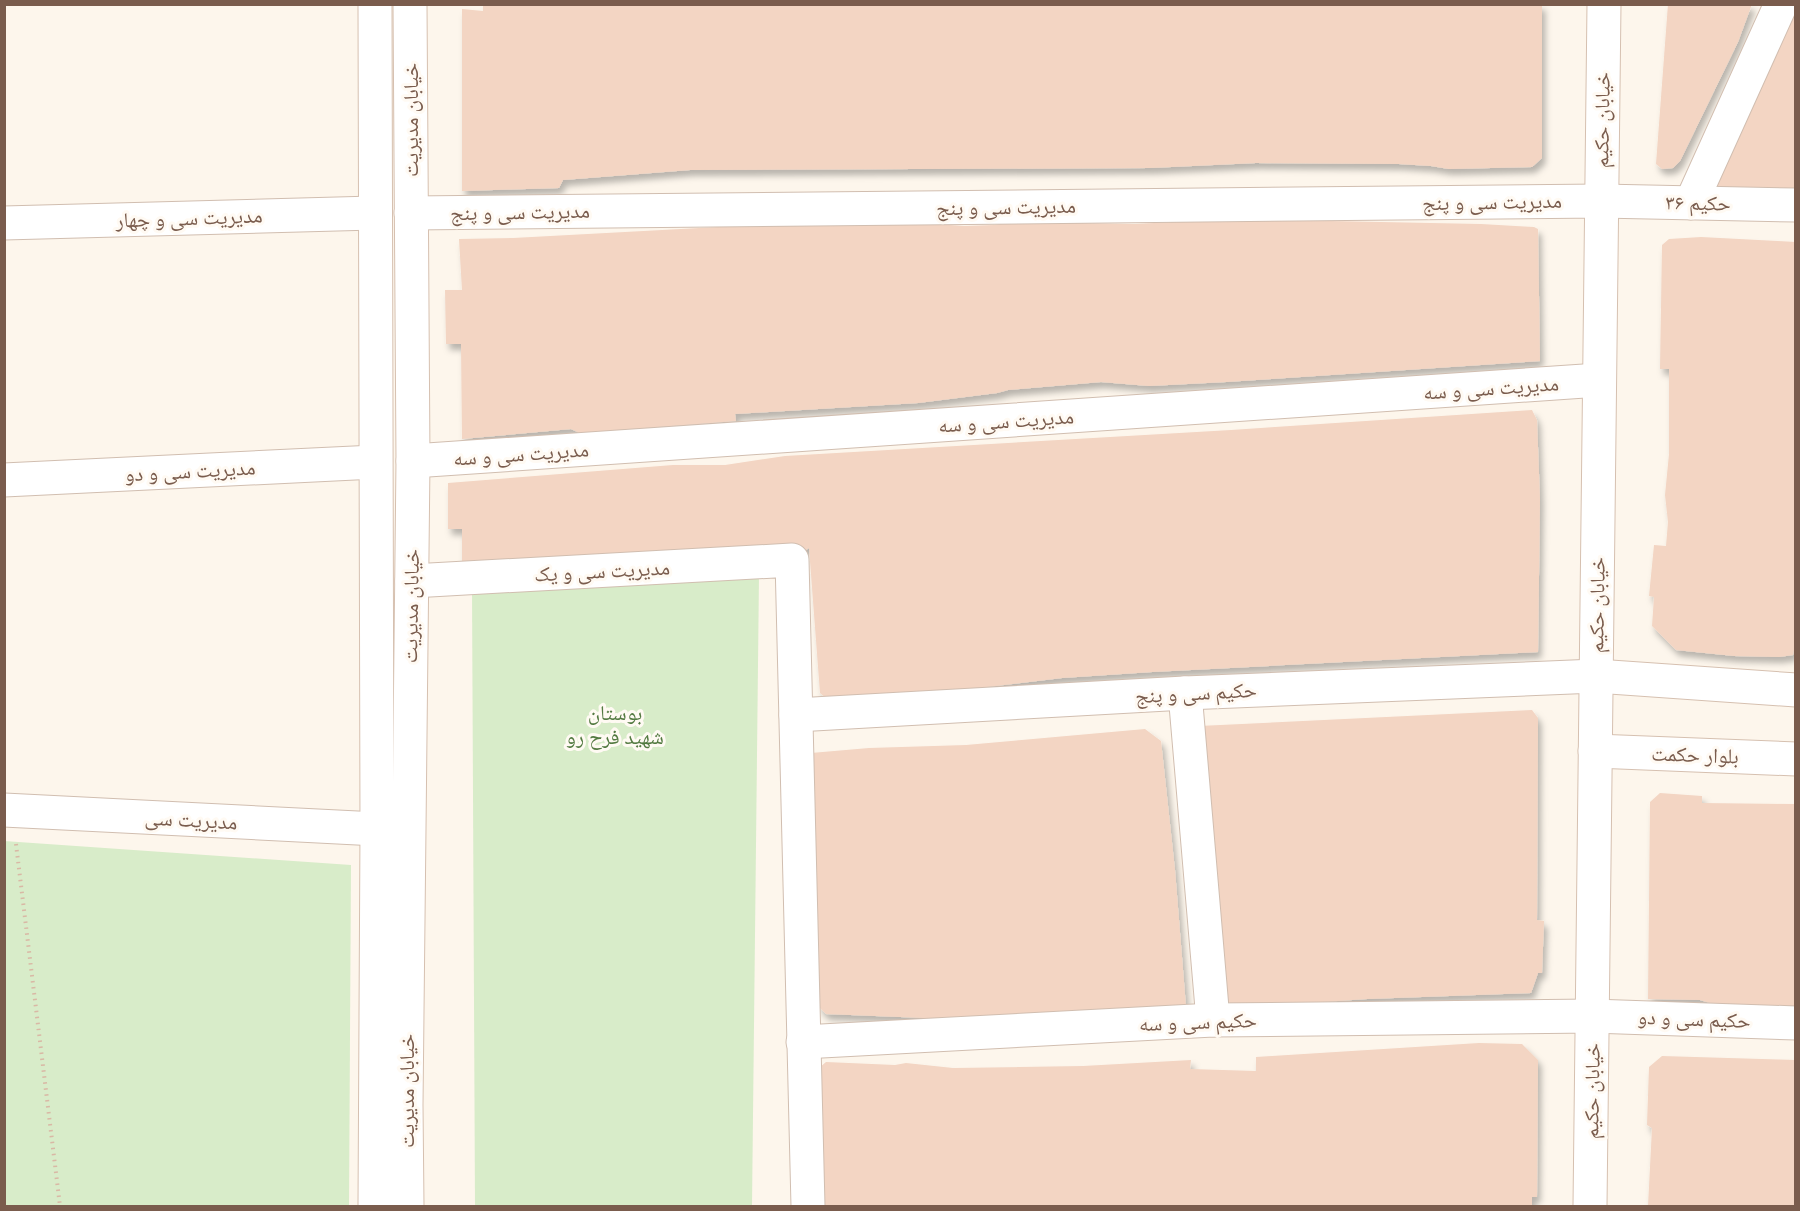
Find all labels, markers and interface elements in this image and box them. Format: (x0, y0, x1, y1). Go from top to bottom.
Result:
street label: خیابان مدیریت (399, 63, 426, 177)
street label: خیابان حکیم (1589, 72, 1618, 168)
street label: مدیریت سی و پنج (1422, 189, 1562, 218)
street label: حکیم ۳۶ (1665, 190, 1731, 219)
street label: مدیریت سی و پنج (936, 194, 1076, 223)
street label: مدیریت سی و پنج (450, 199, 590, 228)
street label: مدیریت سی و چهار (114, 203, 263, 236)
street label: مدیریت سی و سه (1422, 371, 1560, 408)
street label: مدیریت سی و سه (937, 404, 1075, 441)
street label: مدیریت سی و سه (452, 437, 590, 474)
street label: مدیریت سی و دو (124, 456, 256, 489)
street label: خیابان مدیریت (398, 549, 427, 663)
street label: مدیریت سی و یک (533, 555, 671, 590)
street label: خیابان حکیم (1584, 557, 1613, 653)
street label: حکیم سی و پنج (1135, 678, 1258, 711)
park label: بوستان شهید فرح رو (566, 701, 664, 752)
street label: بلوار حکمت (1651, 741, 1739, 772)
street label: مدیریت سی (144, 806, 238, 837)
street label: حکیم سی و دو (1637, 1005, 1751, 1036)
street label: حکیم سی و سه (1139, 1008, 1257, 1039)
street label: خیابان مدیریت (395, 1034, 422, 1148)
street label: خیابان حکیم (1579, 1043, 1608, 1139)

